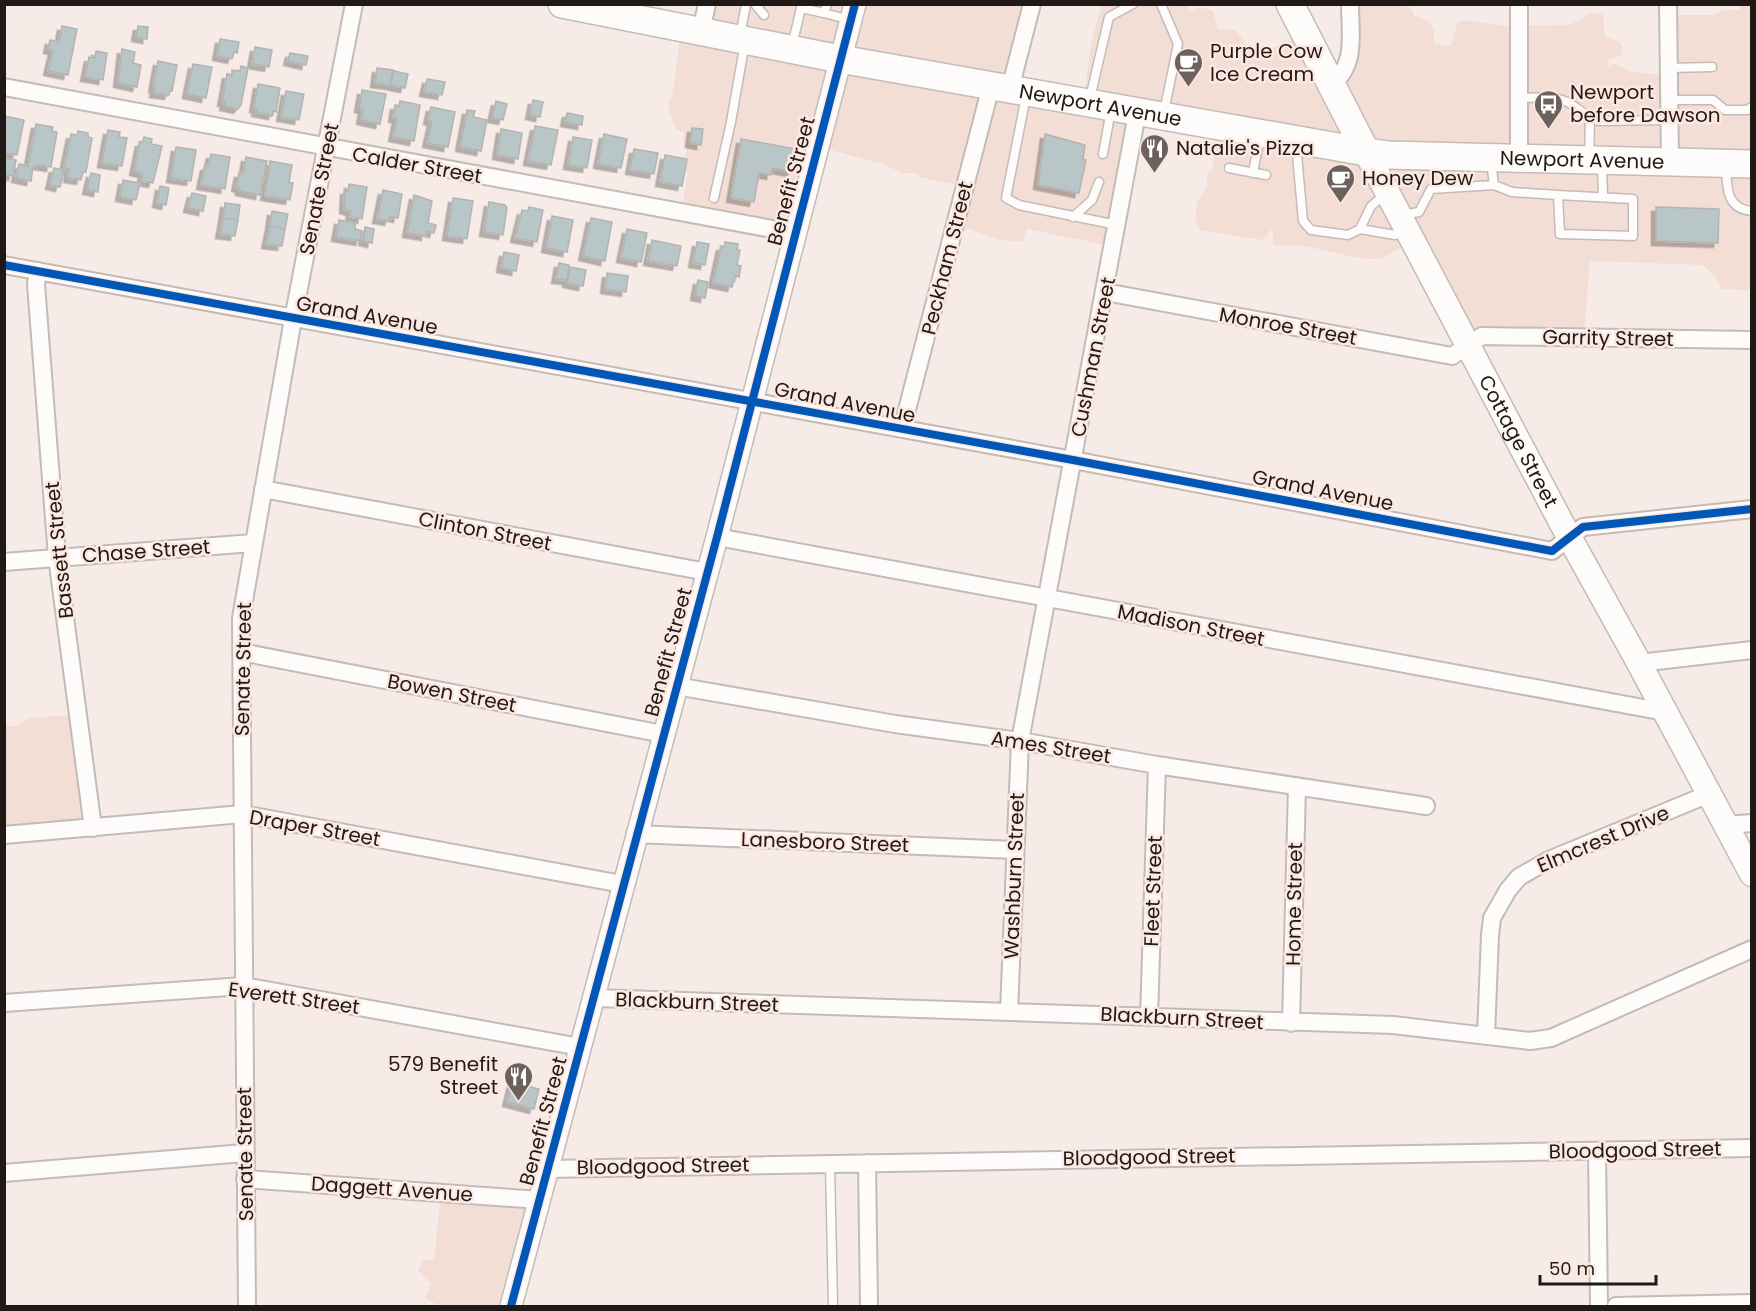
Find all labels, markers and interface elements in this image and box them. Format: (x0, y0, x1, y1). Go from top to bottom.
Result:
place label: Purple Cow Ice Cream (1210, 37, 1323, 88)
cafe icon: Purple Cow Ice Cream (1173, 46, 1205, 88)
street label: Newport Avenue (1017, 77, 1184, 133)
place label: Newport before Dawson (1570, 78, 1721, 129)
bus stop icon: Newport before Dawson (1533, 88, 1565, 130)
street label: Benefit Street (760, 113, 822, 249)
street label: Senate Street (292, 121, 346, 257)
restaurant icon: Natalie's Pizza (1139, 132, 1171, 174)
place label: Natalie's Pizza (1176, 134, 1314, 162)
street label: Calder Street (350, 140, 484, 190)
street label: Newport Avenue (1500, 144, 1665, 176)
cafe icon: Honey Dew (1325, 162, 1357, 204)
place label: Honey Dew (1362, 164, 1474, 192)
street label: Peckham Street (914, 178, 980, 338)
street label: Cushman Street (1064, 275, 1122, 439)
street label: Grand Avenue (294, 289, 440, 341)
street label: Monroe Street (1217, 300, 1359, 352)
street label: Garrity Street (1542, 323, 1674, 353)
street label: Cottage Street (1472, 370, 1565, 513)
street label: Grand Avenue (772, 375, 918, 429)
street label: Grand Avenue (1250, 463, 1396, 517)
street label: Bassett Street (38, 480, 80, 620)
street label: Clinton Street (416, 504, 554, 558)
street label: Chase Street (81, 533, 211, 569)
street label: Benefit Street (637, 584, 699, 720)
street label: Madison Street (1115, 597, 1267, 653)
street label: Senate Street (228, 602, 258, 736)
street label: Bowen Street (385, 667, 519, 719)
street label: Ames Street (989, 724, 1113, 770)
street label: Washburn Street (997, 792, 1031, 960)
street label: Elmcrest Drive (1533, 799, 1673, 879)
street label: Draper Street (247, 803, 383, 853)
street label: Lanesboro Street (740, 825, 910, 859)
street label: Fleet Street (1137, 835, 1169, 947)
street label: Home Street (1279, 842, 1309, 966)
street label: Everett Street (227, 975, 361, 1021)
street label: Blackburn Street (615, 985, 779, 1019)
street label: Blackburn Street (1100, 1000, 1264, 1036)
place label: 579 Benefit Street (388, 1050, 498, 1101)
street label: Benefit Street (512, 1053, 574, 1189)
restaurant icon: 579 Benefit Street (503, 1060, 535, 1102)
street label: Senate Street (230, 1087, 260, 1221)
street label: Bloodgood Street (1548, 1134, 1722, 1166)
street label: Bloodgood Street (1062, 1141, 1236, 1173)
street label: Bloodgood Street (576, 1150, 750, 1182)
street label: Daggett Avenue (310, 1169, 474, 1209)
scale bar (1540, 1248, 1656, 1286)
text: 50 m (1549, 1256, 1595, 1281)

